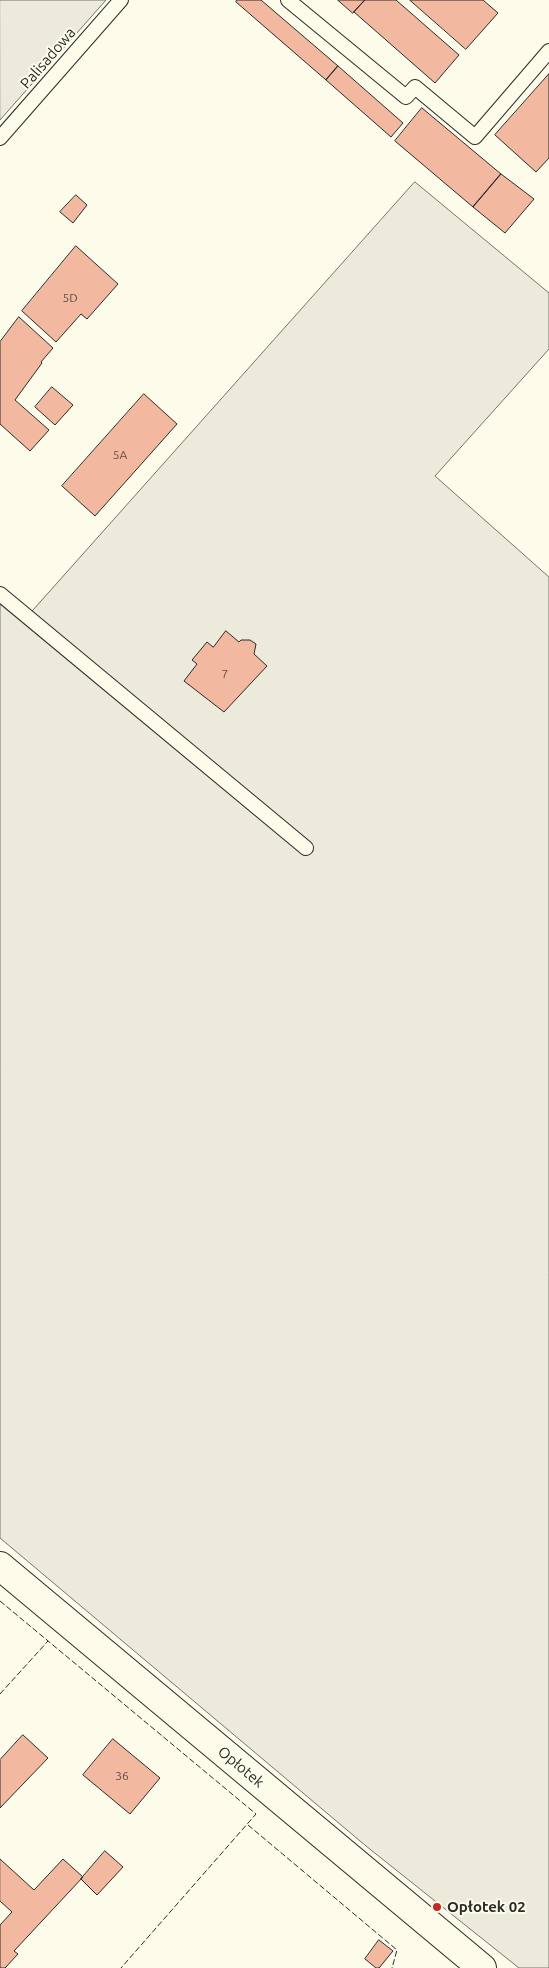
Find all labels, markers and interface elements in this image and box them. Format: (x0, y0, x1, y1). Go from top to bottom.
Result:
street label: Palisadowa (17, 24, 79, 92)
house number: 5D (62, 291, 78, 305)
house number: 5A (113, 448, 127, 462)
house number: 7 (222, 667, 228, 681)
street label: Opłotek (214, 1742, 268, 1792)
house number: 36 (115, 1769, 129, 1783)
place label: Opłotek 02 (447, 1898, 526, 1916)
marker: Opłotek 02 (431, 1901, 443, 1913)

